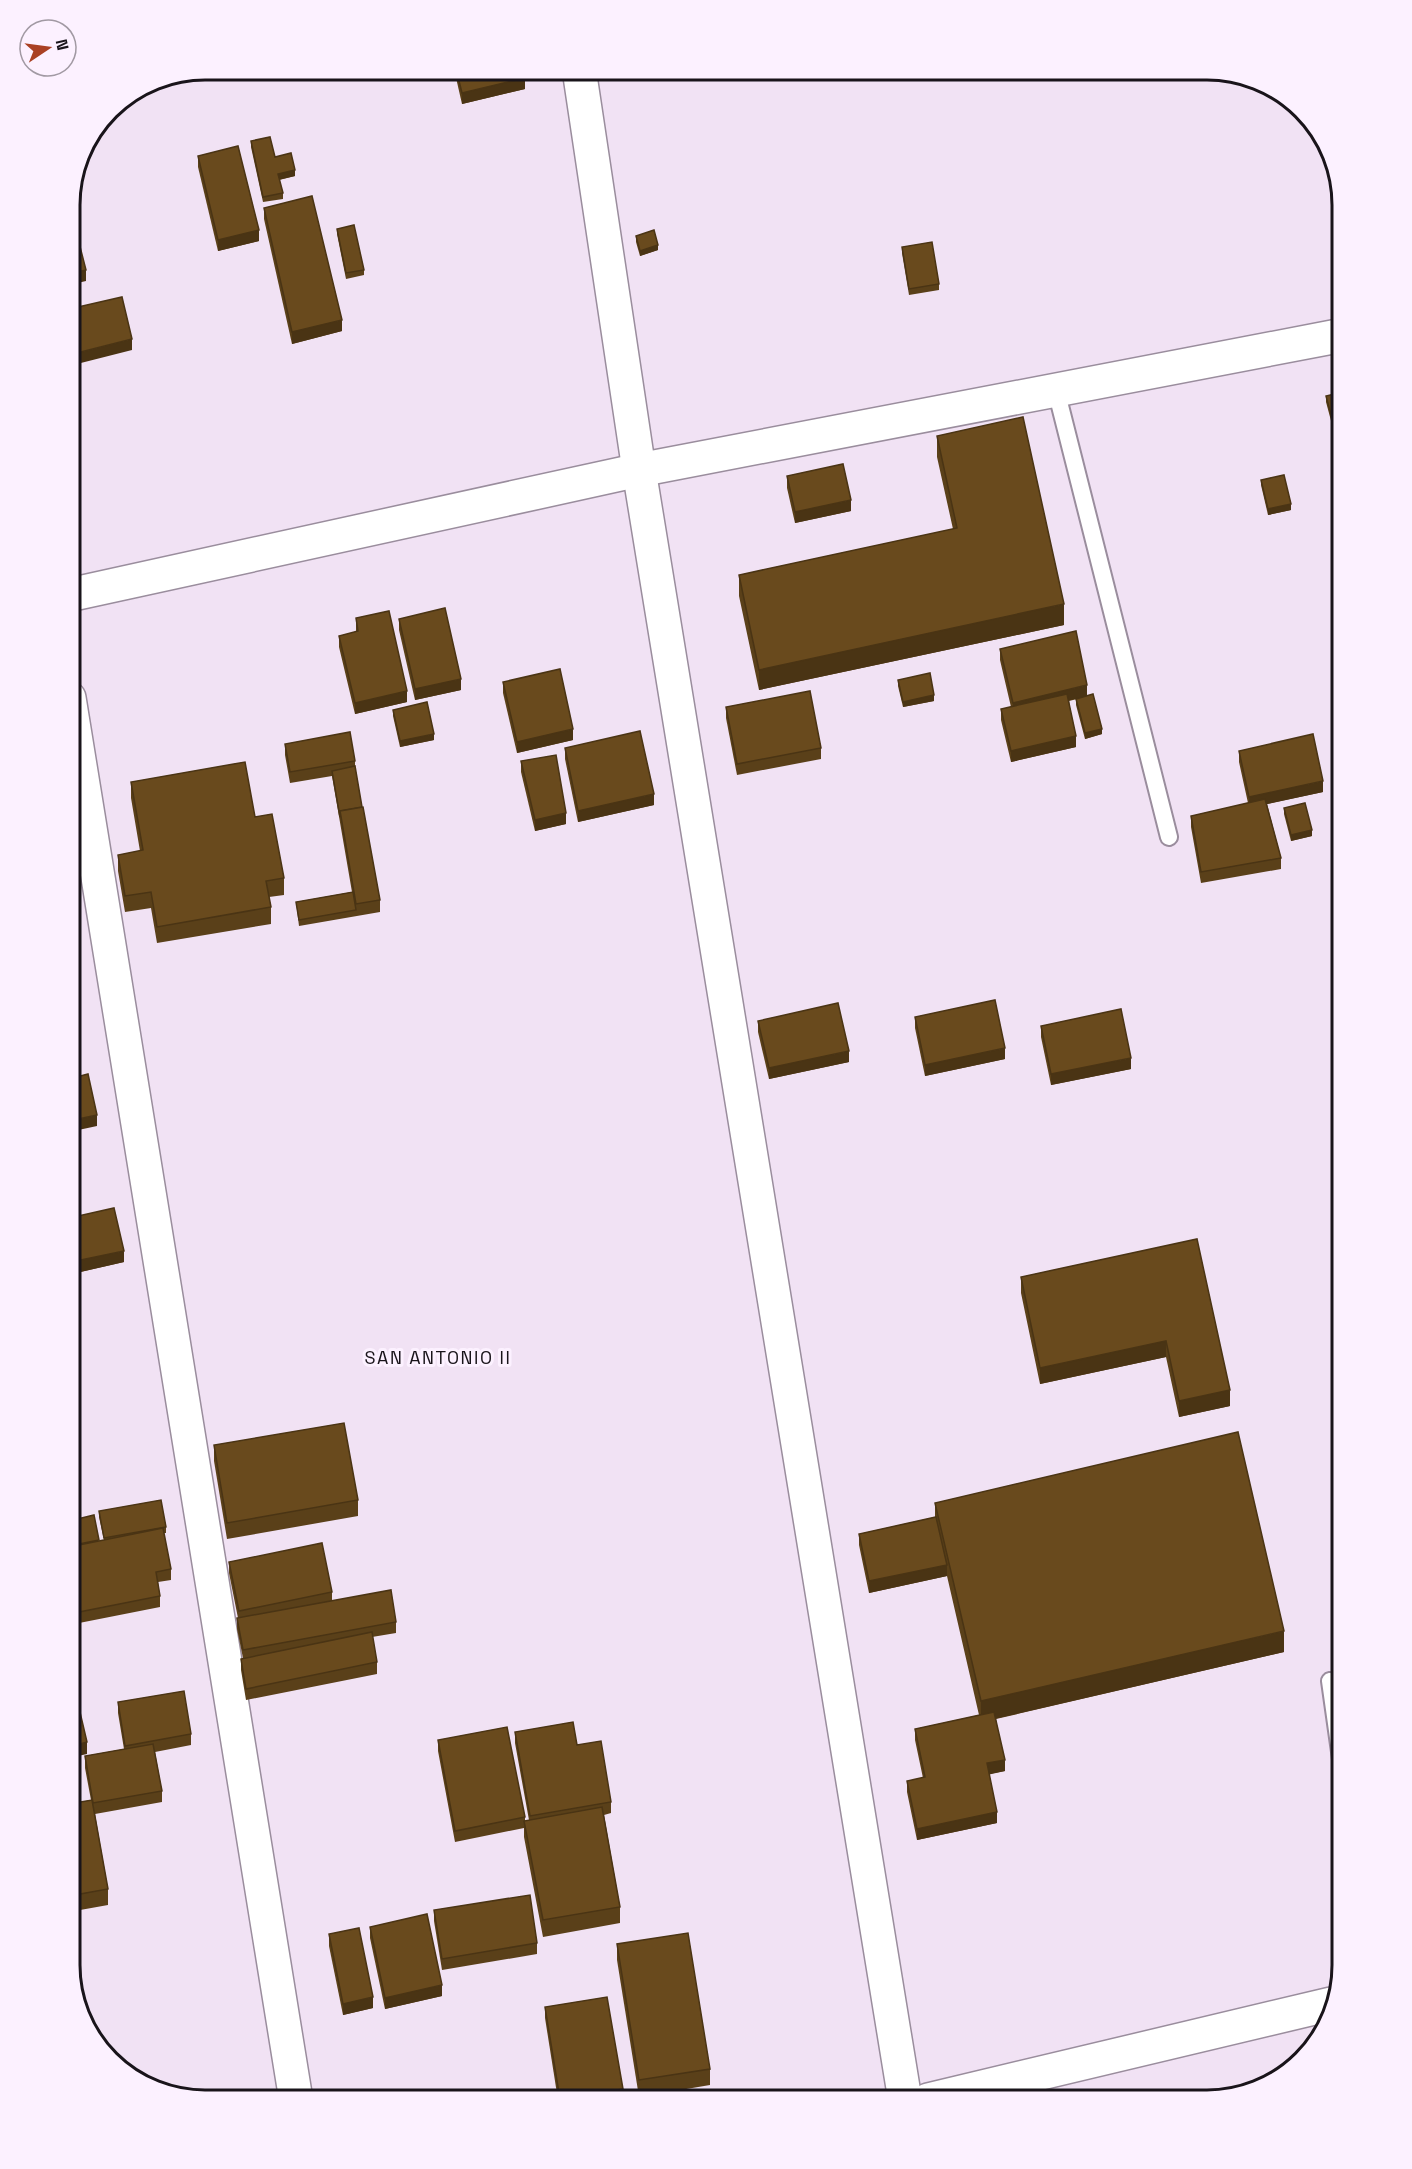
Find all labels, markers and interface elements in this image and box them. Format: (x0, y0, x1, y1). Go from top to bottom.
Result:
north arrow (18, 18, 78, 78)
text: N (51, 37, 74, 52)
district label: SAN ANTONIO II (365, 1346, 511, 1369)

